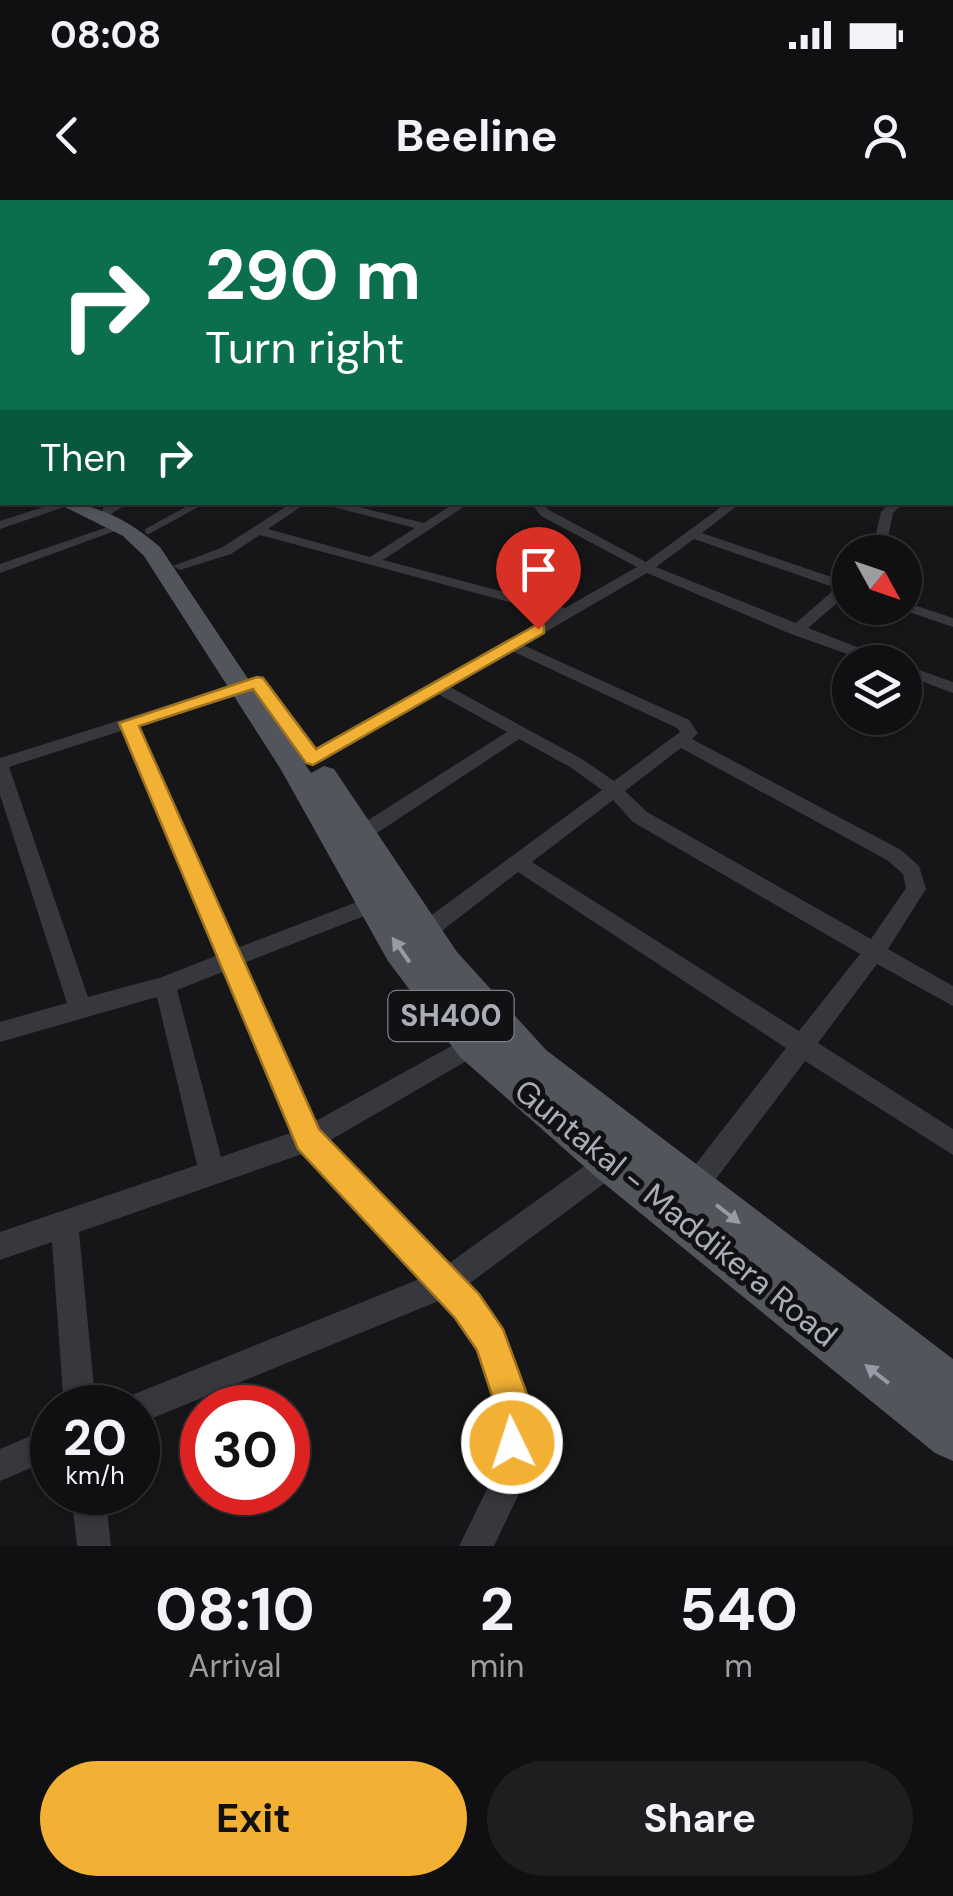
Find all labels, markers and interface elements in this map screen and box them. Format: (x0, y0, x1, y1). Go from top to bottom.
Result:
text: 08:08 (50, 10, 161, 60)
text: Beeline (395, 106, 558, 165)
icon: back (40, 108, 95, 163)
icon: person (858, 108, 913, 163)
text: 290 m (205, 230, 421, 321)
icon: right (40, 240, 170, 370)
text: Turn right (205, 318, 404, 377)
icon: right (147, 430, 202, 485)
text: Then (40, 433, 127, 483)
pin (496, 527, 581, 630)
north arrow (832, 535, 922, 625)
map controls (832, 535, 922, 735)
icon: arrive (511, 542, 566, 597)
button: layers (832, 645, 922, 735)
one-way arrow (392, 937, 411, 964)
road number: SH400 (388, 991, 514, 1041)
street label: Guntakal - Maddikera Road (506, 1070, 846, 1356)
one-way arrow (715, 1203, 741, 1224)
one-way arrow (864, 1364, 889, 1385)
speed limit sign: 30 (180, 1385, 310, 1515)
position arrow (460, 1391, 564, 1495)
text: 20 (63, 1405, 127, 1471)
text: km/h (65, 1459, 125, 1492)
text: 08:10 (155, 1570, 315, 1649)
text: 2 (480, 1570, 514, 1649)
text: 540 (679, 1570, 798, 1649)
text: Arrival (188, 1645, 281, 1687)
text: min (470, 1645, 524, 1687)
text: m (724, 1645, 753, 1687)
button: Exit (40, 1761, 467, 1876)
button: Share (487, 1761, 913, 1876)

